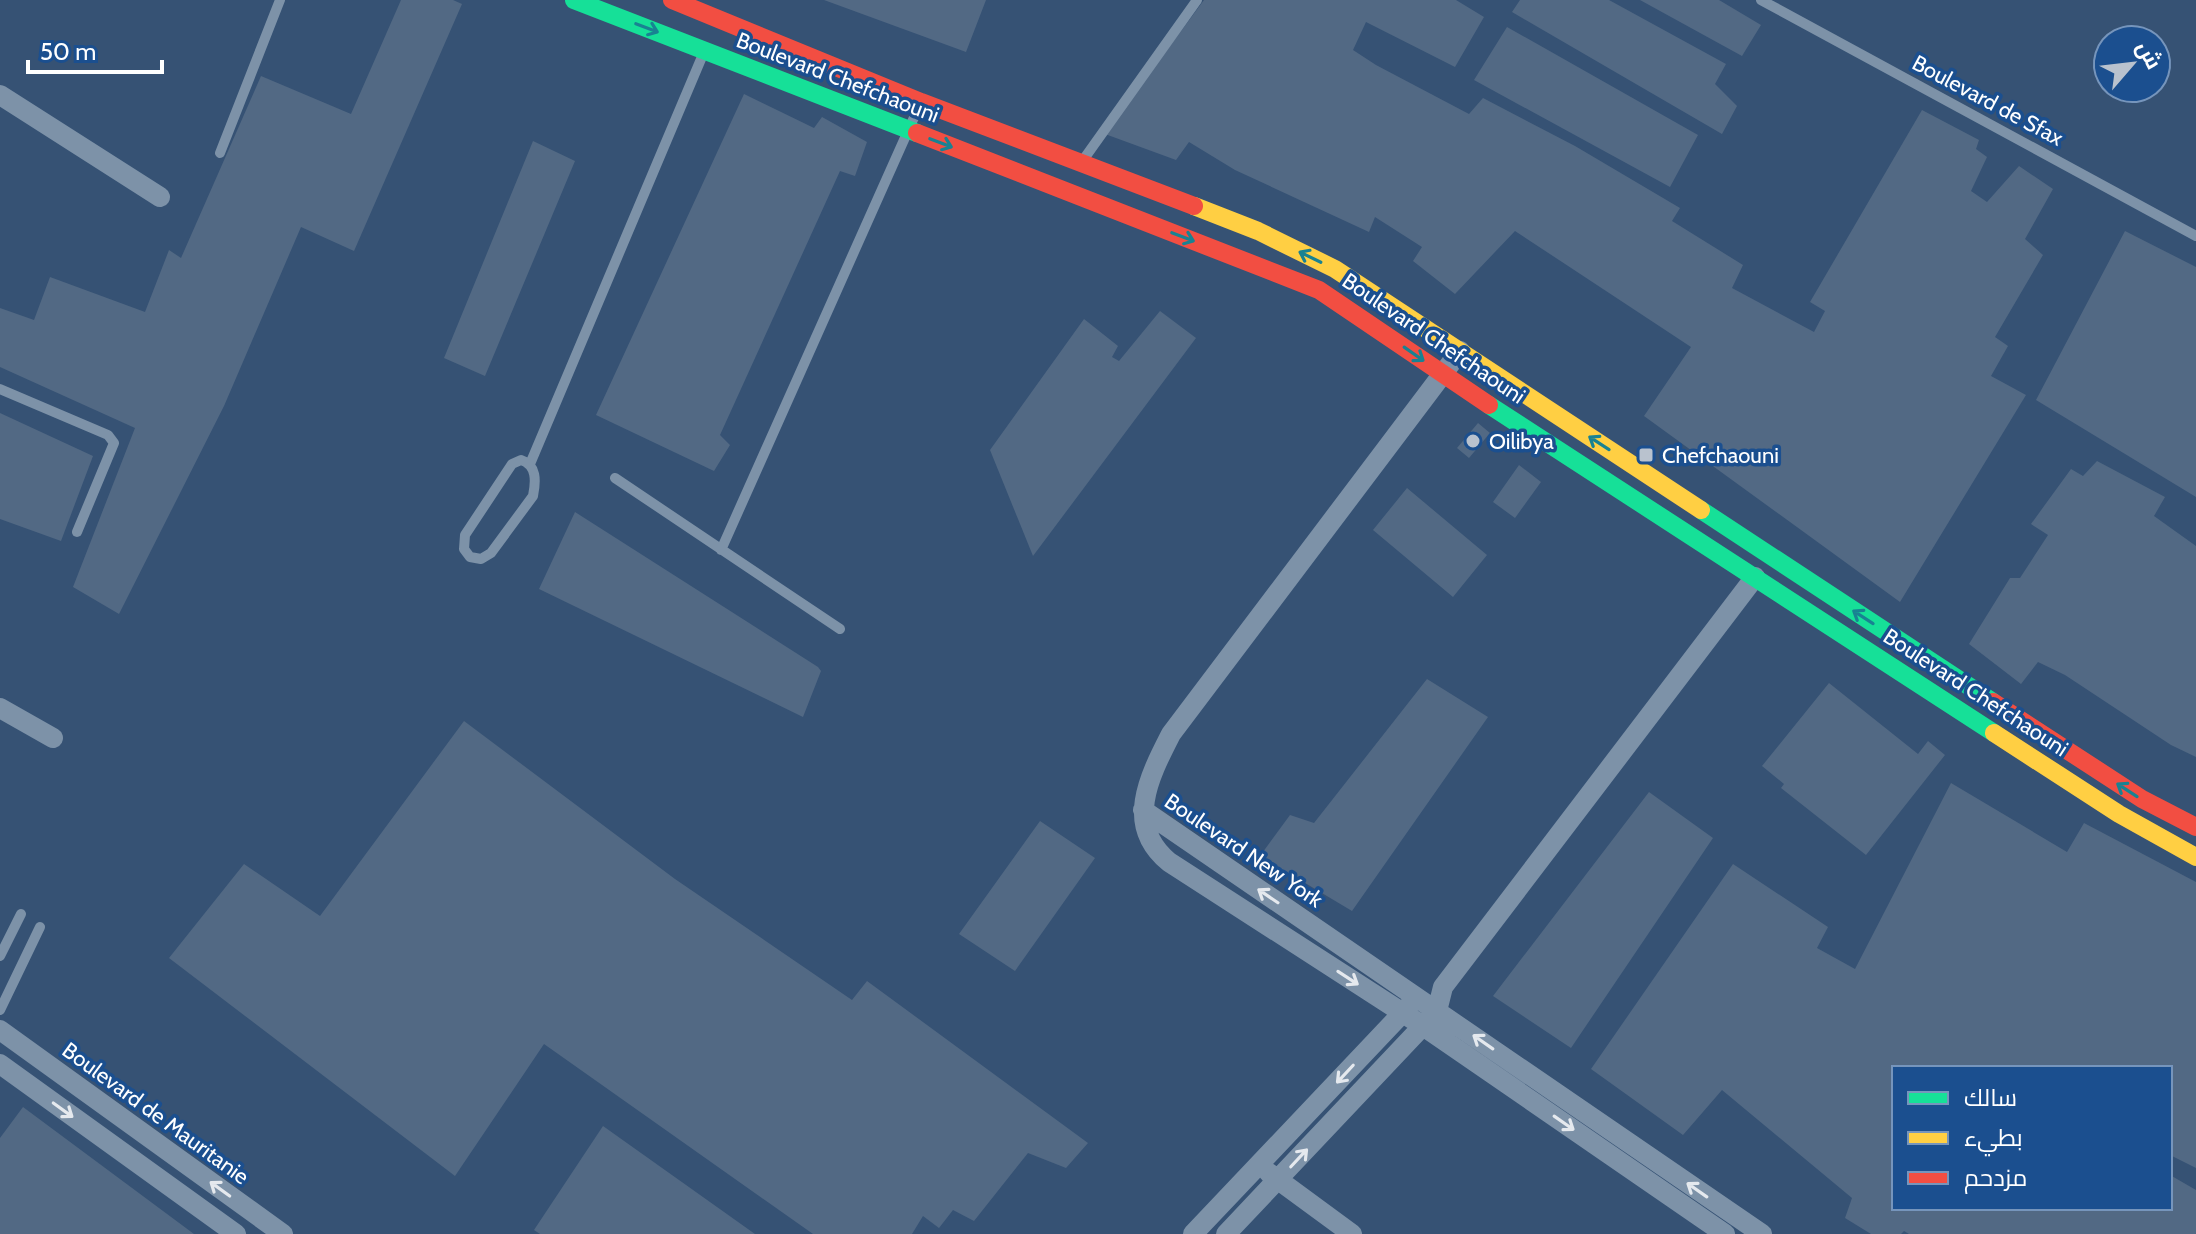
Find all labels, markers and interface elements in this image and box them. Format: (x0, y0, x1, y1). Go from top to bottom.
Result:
one-way arrow (634, 22, 659, 36)
scale bar (28, 24, 162, 74)
north arrow (2092, 24, 2172, 104)
street label: Boulevard Chefchaouni (733, 26, 943, 129)
text: ش (2131, 36, 2168, 74)
text: 50 m (40, 37, 96, 66)
street label: Boulevard de Sfax (1908, 49, 2068, 152)
one-way arrow (928, 137, 953, 151)
one-way arrow (1170, 231, 1195, 245)
one-way arrow (1299, 249, 1323, 264)
street label: Boulevard Chefchaouni (1337, 267, 1530, 410)
one-way arrow (1402, 346, 1424, 362)
place label: Oilibya (1489, 428, 1554, 455)
marker: Oilibya (1464, 432, 1482, 450)
one-way arrow (1588, 435, 1611, 451)
place label: Chefchaouni (1662, 442, 1779, 469)
marker: Chefchaouni (1637, 446, 1655, 464)
one-way arrow (1852, 609, 1875, 625)
street label: Boulevard Chefchaouni (1878, 623, 2073, 762)
one-way arrow (2117, 781, 2139, 798)
street label: Boulevard New York (1160, 788, 1328, 913)
one-way arrow (1258, 888, 1280, 904)
one-way arrow (1336, 970, 1359, 986)
one-way arrow (1473, 1034, 1495, 1050)
street label: Boulevard de Mauritanie (57, 1037, 254, 1190)
one-way arrow (1336, 1064, 1355, 1083)
legend (1892, 1066, 2172, 1210)
text: سالك (1964, 1083, 2017, 1112)
one-way arrow (52, 1101, 74, 1118)
one-way arrow (1552, 1115, 1574, 1131)
text: بطيء (1964, 1123, 2023, 1157)
one-way arrow (1289, 1148, 1308, 1168)
text: مزدحم (1964, 1163, 2027, 1194)
one-way arrow (209, 1180, 231, 1197)
one-way arrow (1687, 1182, 1709, 1198)

